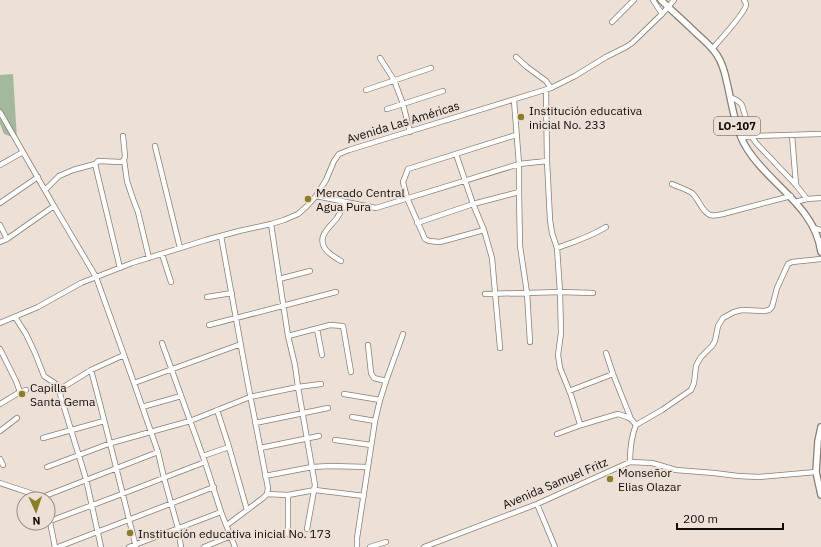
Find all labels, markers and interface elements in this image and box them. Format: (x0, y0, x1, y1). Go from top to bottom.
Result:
street label: Avenida Las Américas (345, 98, 461, 146)
place label: Institución educativa inicial No. 233 (529, 103, 643, 132)
marker: Institución educativa inicial No. 233 (516, 112, 526, 122)
road number: LO-107 (714, 117, 760, 135)
place label: Mercado Central Agua Pura (316, 185, 405, 214)
marker: Mercado Central Agua Pura (303, 194, 313, 204)
place label: Capilla Santa Gema (30, 380, 96, 409)
marker: Capilla Santa Gema (17, 389, 27, 399)
street label: Avenida Samuel Fritz (500, 454, 610, 512)
place label: Monseñor Elias Olazar (618, 465, 681, 494)
marker: Monseñor Elias Olazar (605, 474, 615, 484)
north arrow (16, 491, 56, 531)
scale bar (677, 505, 783, 531)
text: 200 m (683, 511, 718, 526)
text: N (32, 514, 41, 528)
place label: Institución educativa inicial No. 173 (138, 526, 331, 541)
marker: Institución educativa inicial No. 173 (125, 528, 135, 538)

